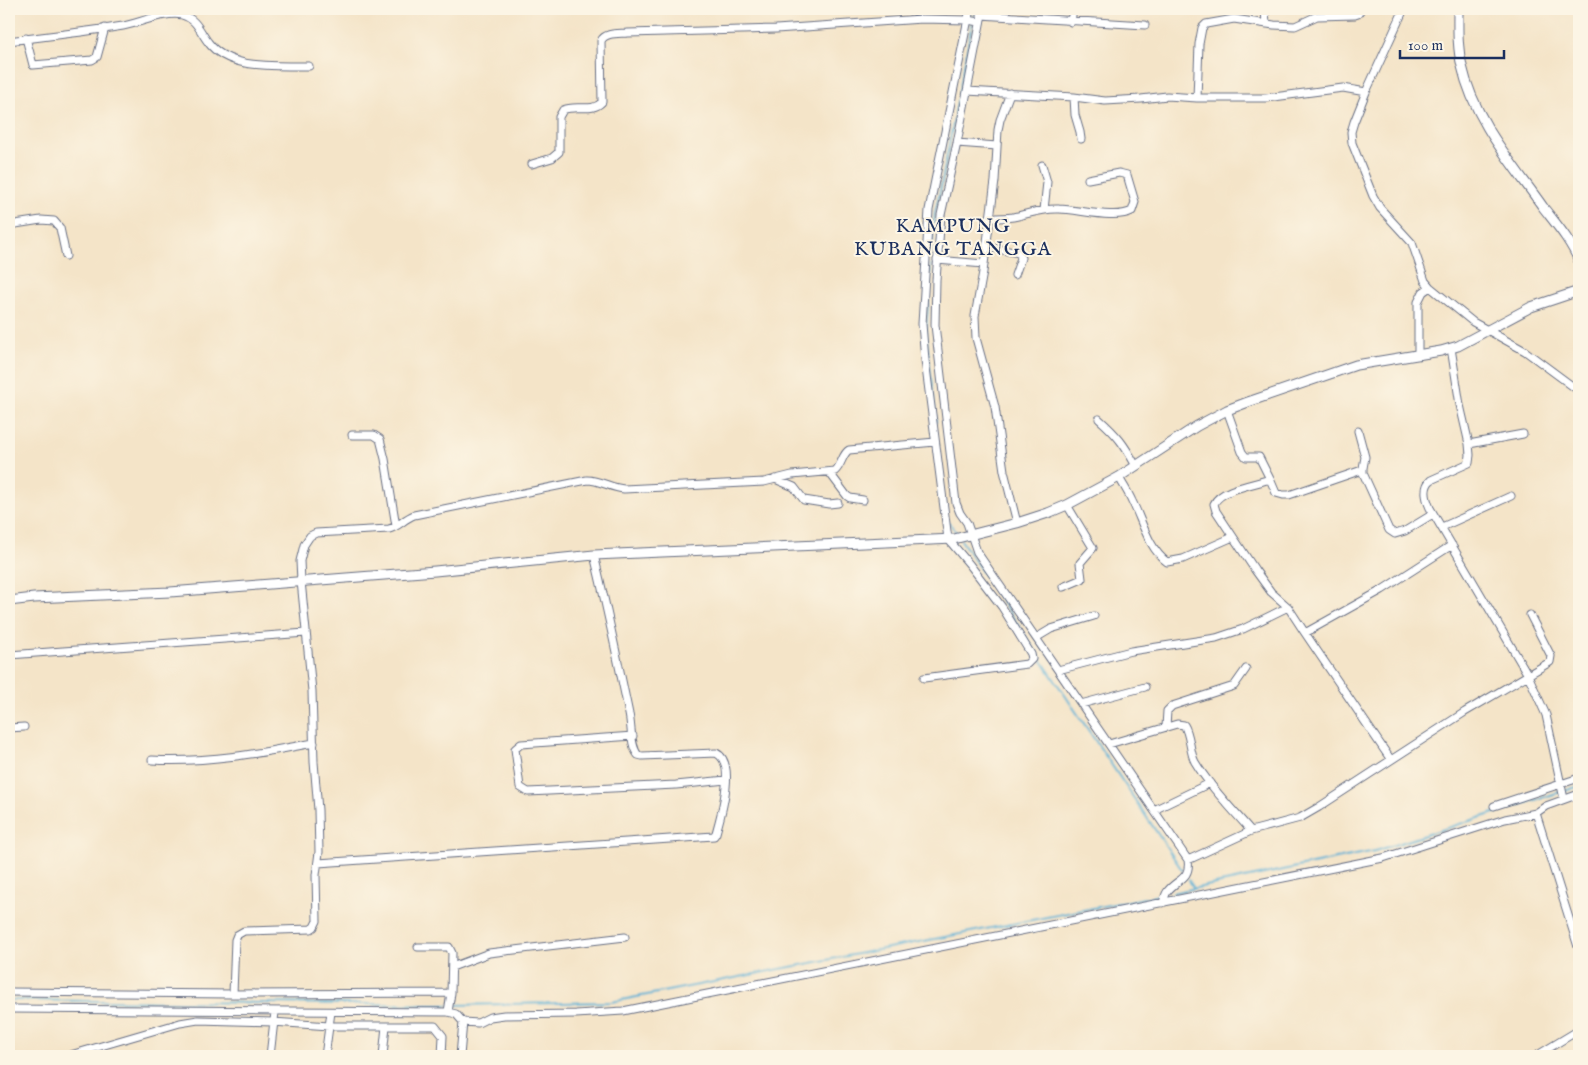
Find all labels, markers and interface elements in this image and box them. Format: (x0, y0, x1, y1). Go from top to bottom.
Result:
scale bar (1400, 28, 1504, 60)
text: 100 m (1408, 36, 1444, 55)
district label: KAMPUNG KUBANG TANGGA (854, 214, 1052, 262)

